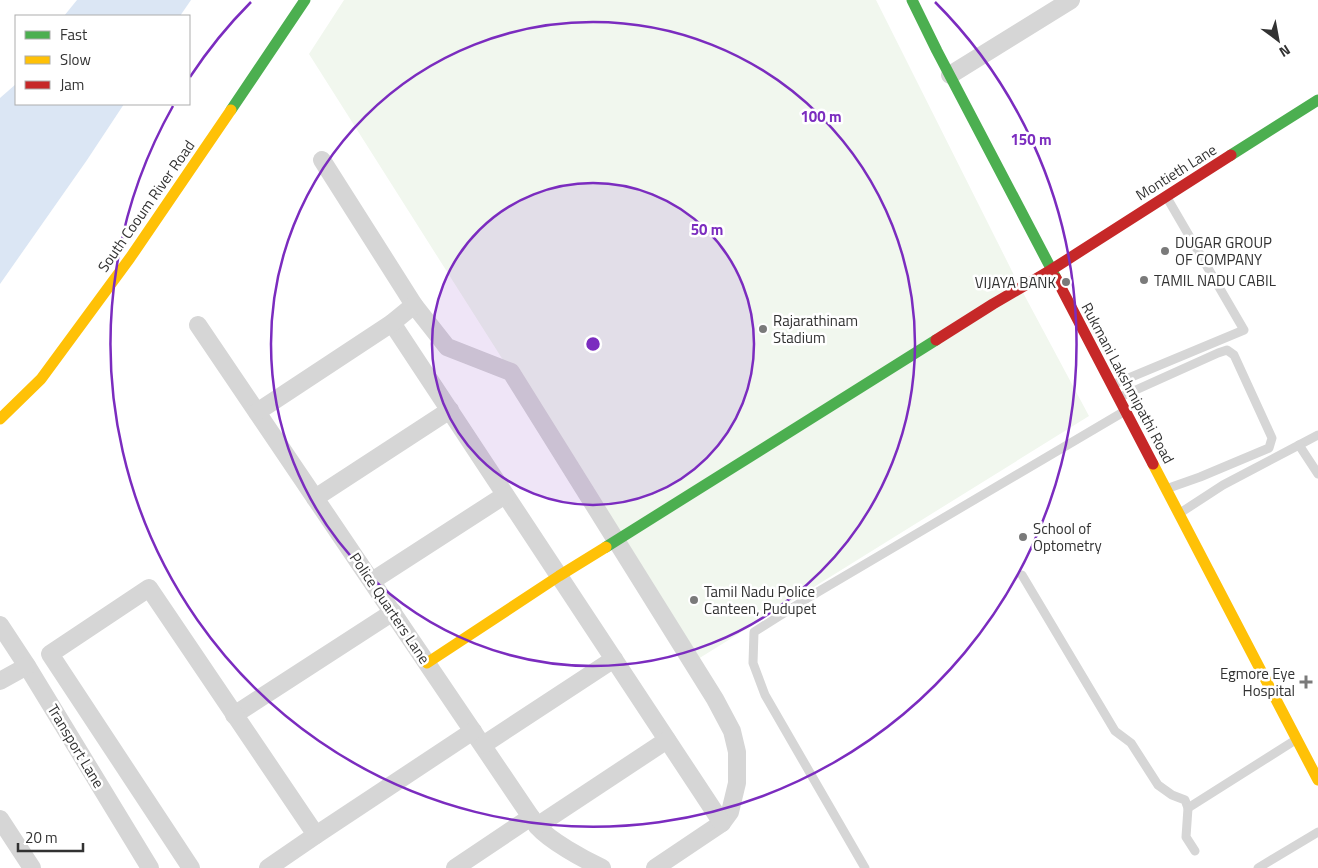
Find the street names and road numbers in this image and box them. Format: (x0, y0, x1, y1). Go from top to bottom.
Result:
street label: South Cooum River Road (92, 135, 200, 277)
street label: Montieth Lane (1131, 138, 1221, 206)
street label: Rukmani Lakshmipathi Road (1076, 298, 1180, 468)
street label: Police Quarters Lane (344, 548, 436, 668)
street label: Transport Lane (42, 700, 110, 792)

